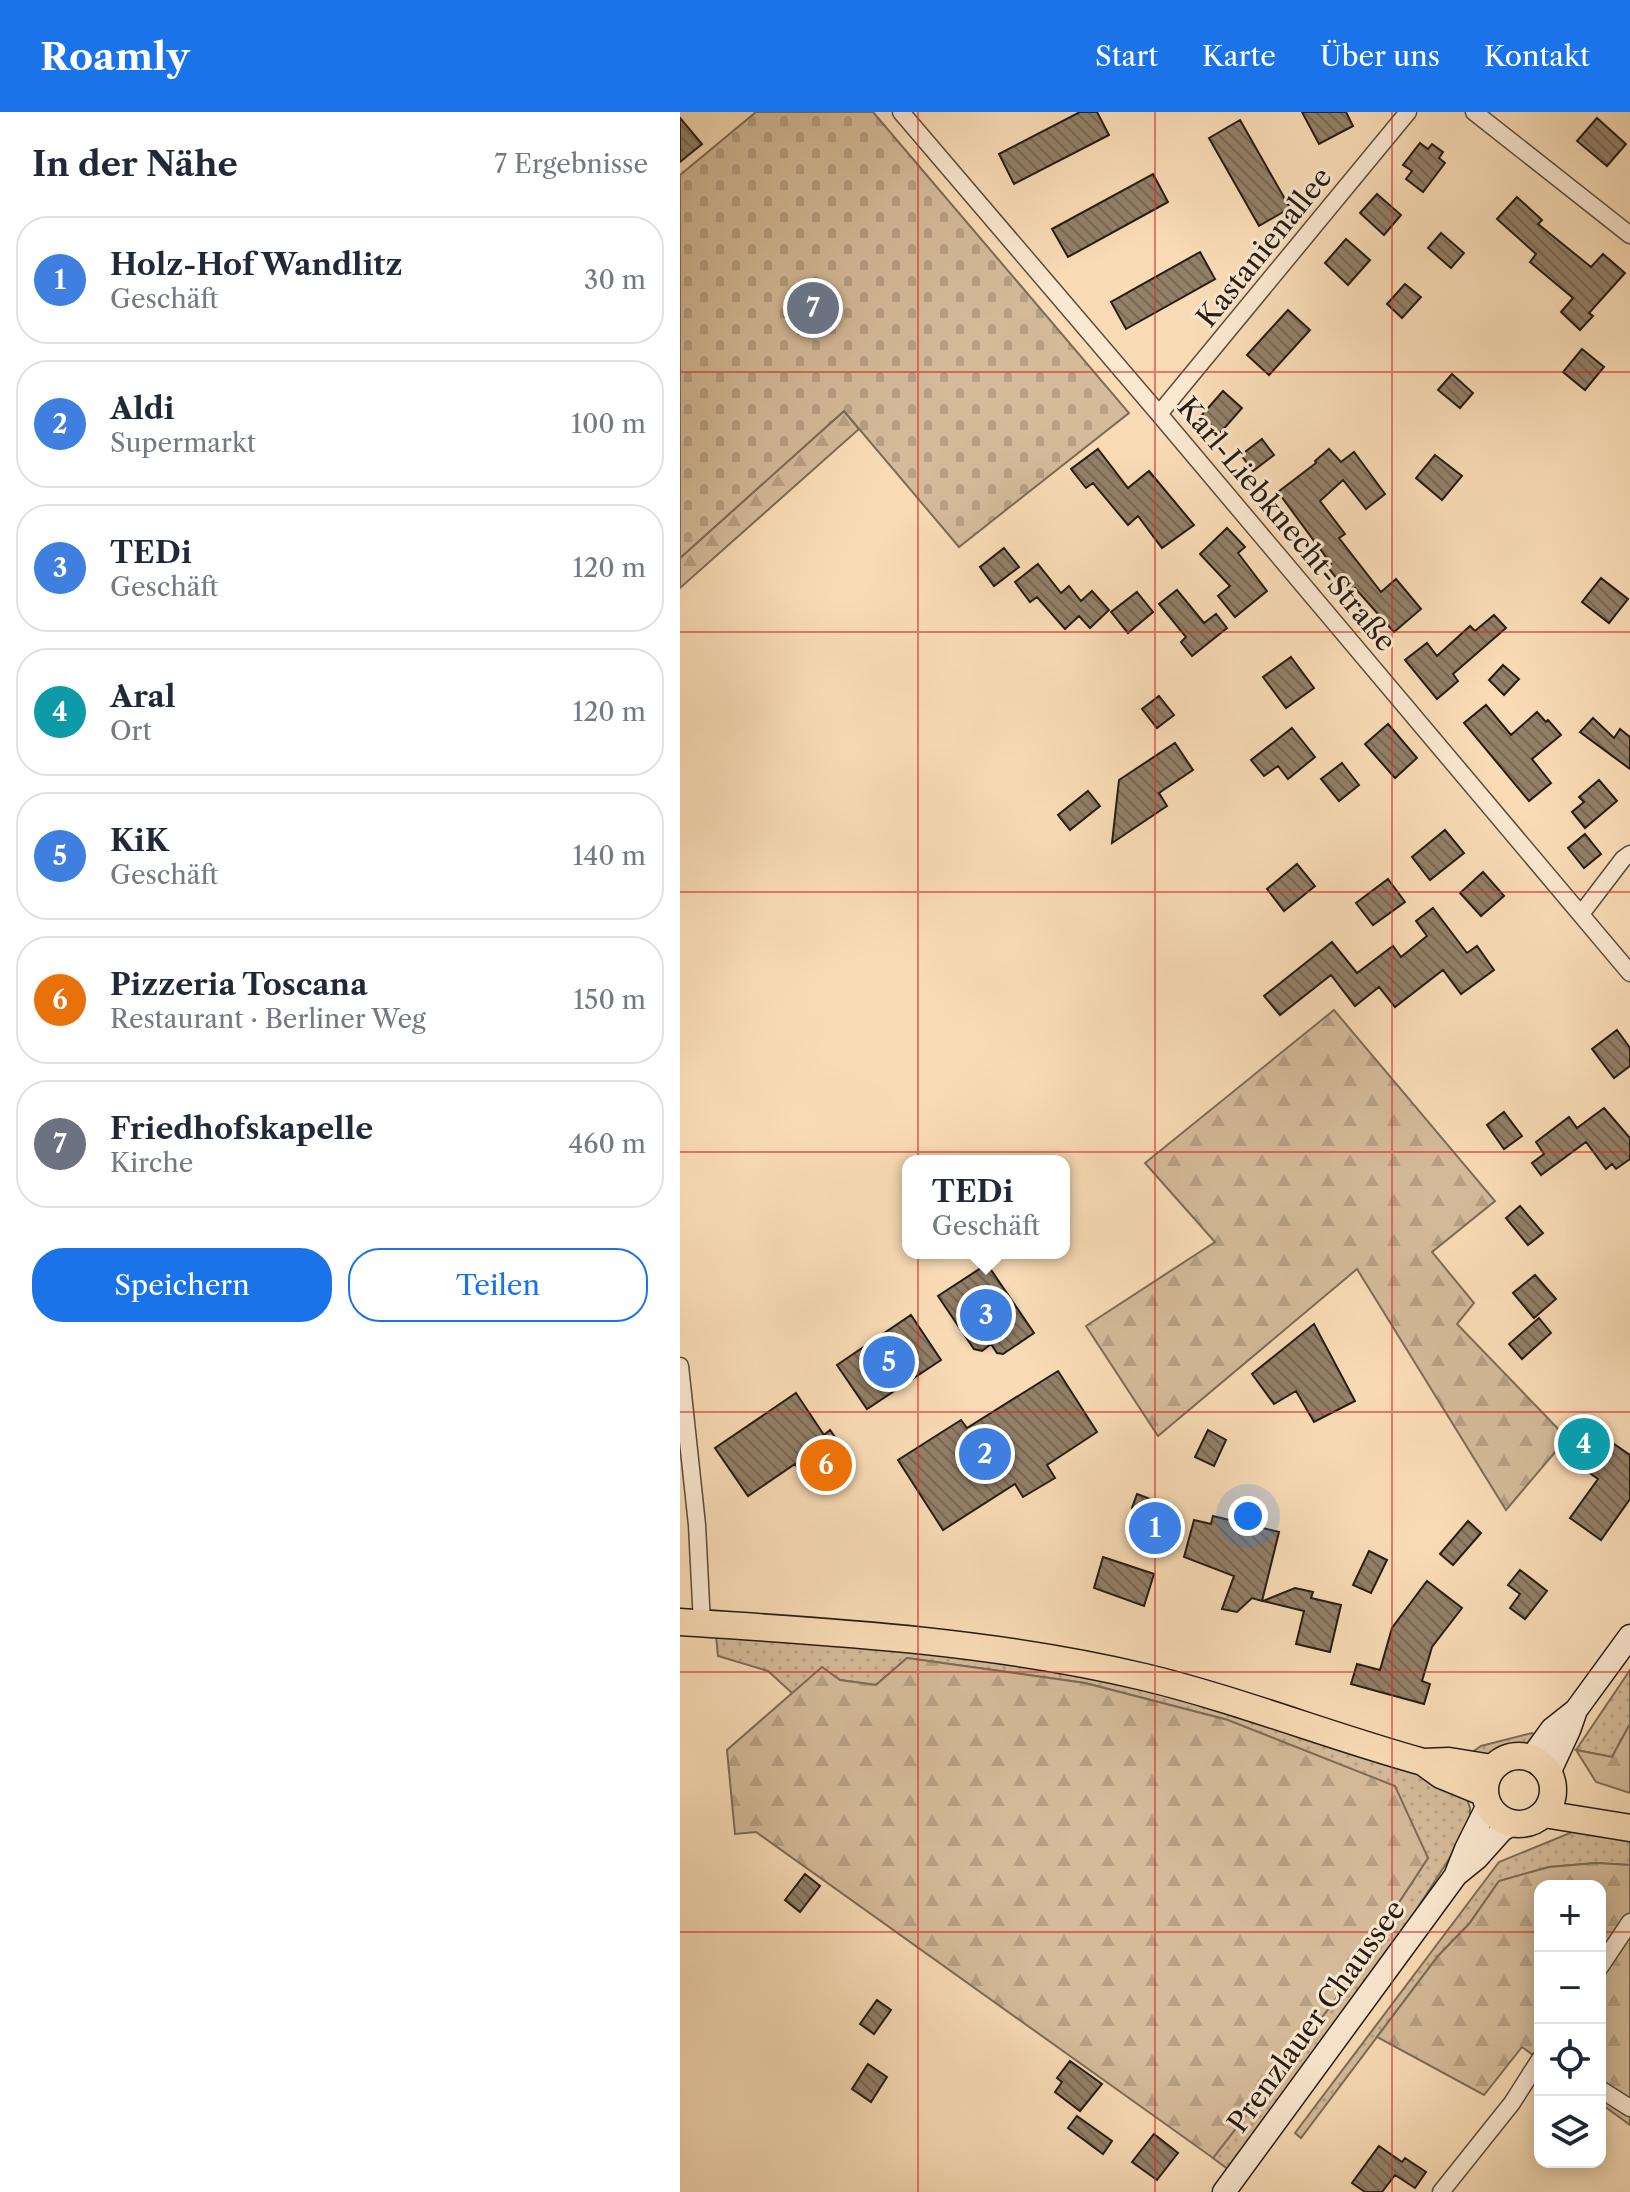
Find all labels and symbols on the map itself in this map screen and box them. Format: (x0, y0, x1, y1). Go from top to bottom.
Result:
street label: Kastanienallee (1189, 160, 1339, 334)
pin: 7 (787, 278, 839, 338)
street label: Karl-Liebknecht-Straße (1171, 390, 1403, 658)
pin: 3 (960, 1285, 1012, 1345)
pin: 5 (863, 1332, 915, 1392)
pin: 4 (1558, 1414, 1610, 1474)
pin: 2 (959, 1424, 1011, 1484)
pin: 6 (800, 1435, 852, 1495)
your location (1228, 1496, 1268, 1536)
pin: 1 (1129, 1498, 1181, 1558)
street label: Prenzlauer Chaussee (1220, 1893, 1412, 2139)

